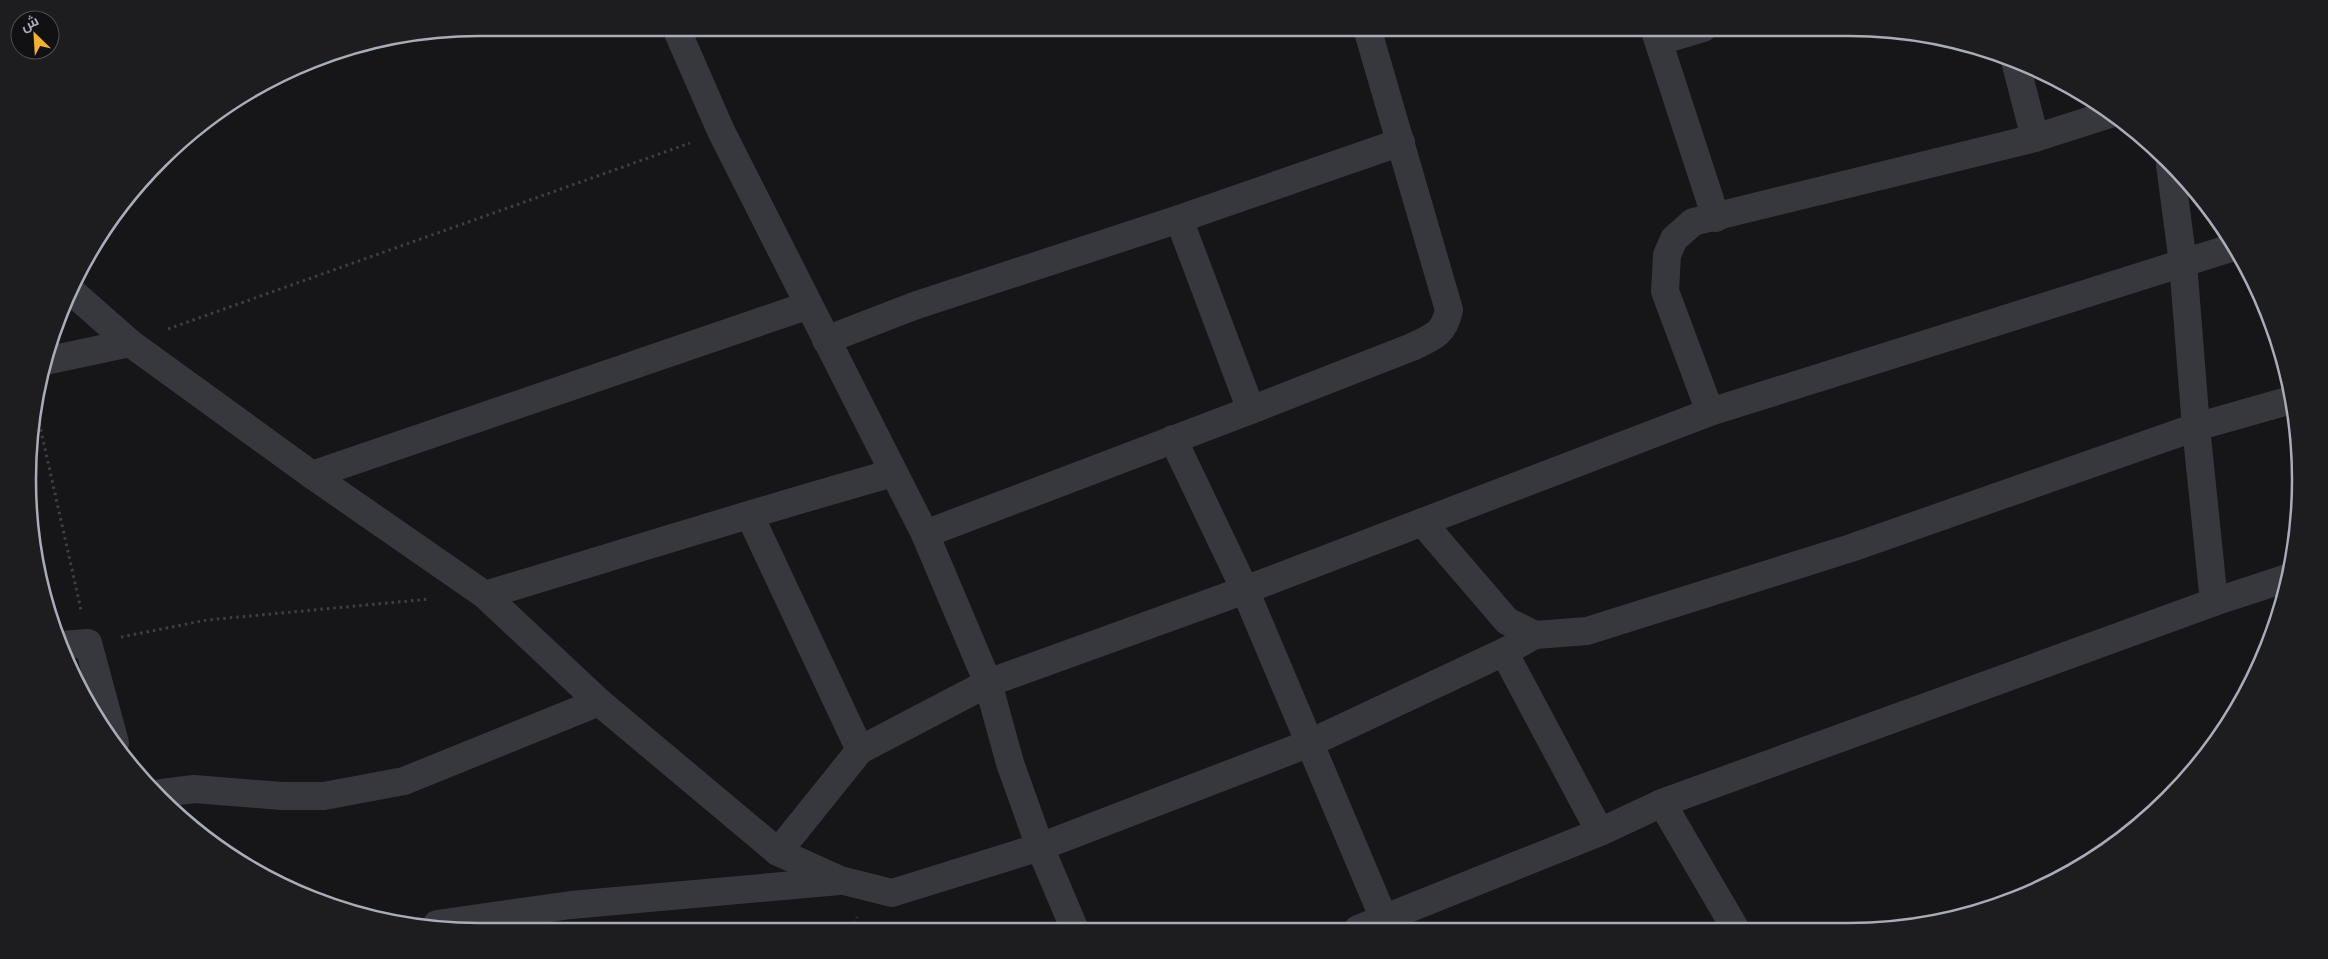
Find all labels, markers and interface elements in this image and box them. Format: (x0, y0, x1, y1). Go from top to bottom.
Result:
north arrow (10, 10, 60, 60)
text: ش (18, 11, 42, 37)

